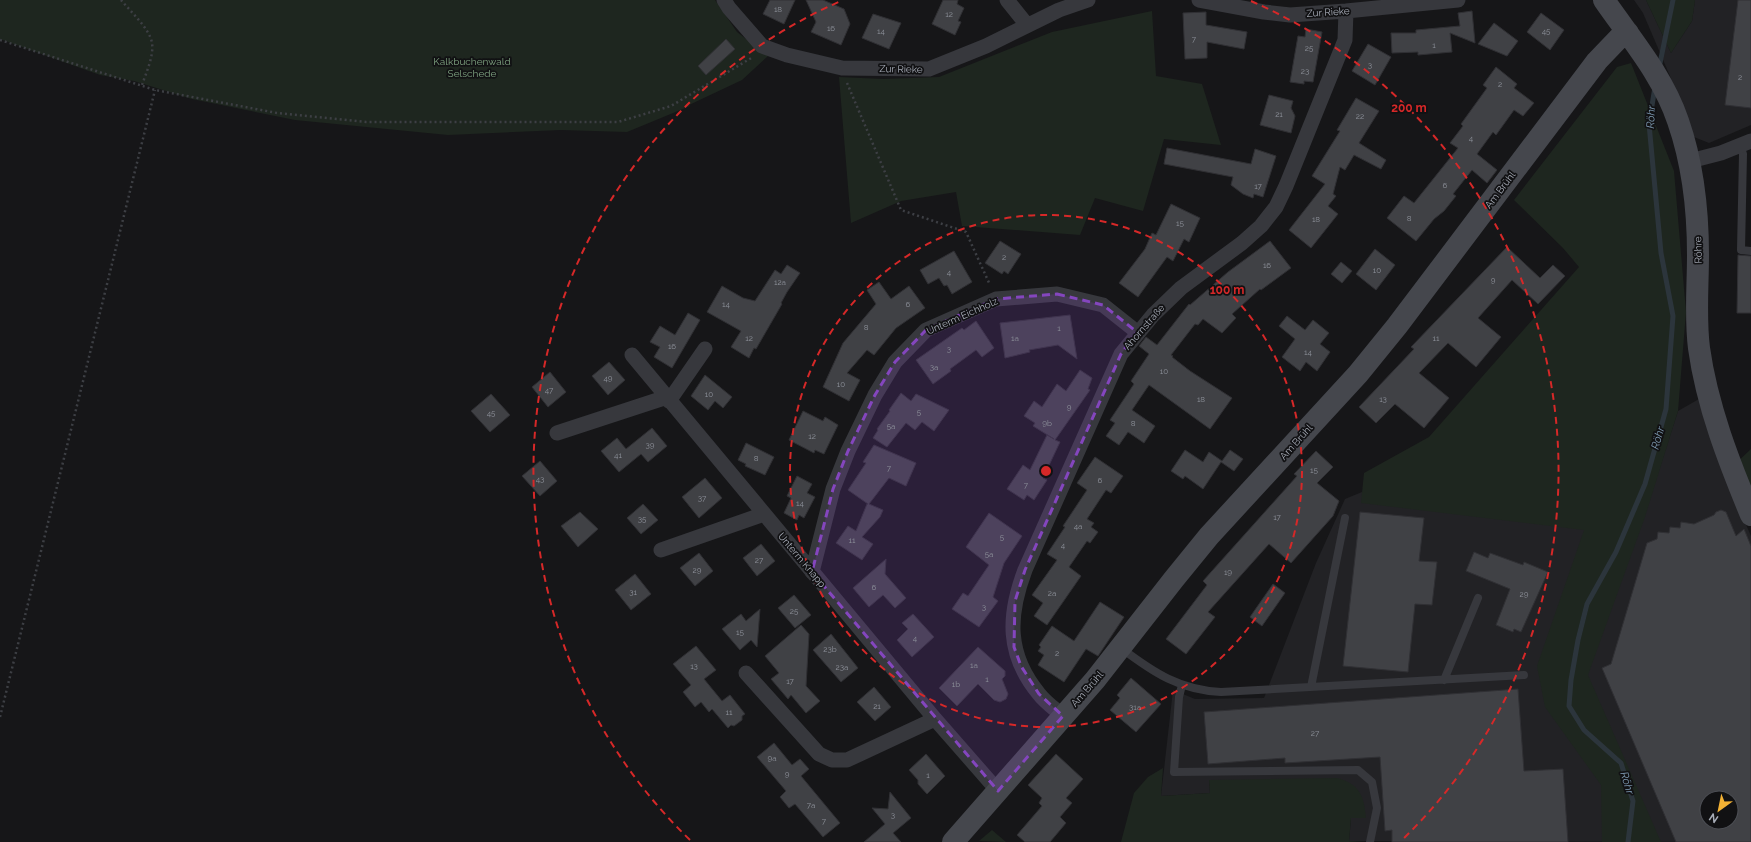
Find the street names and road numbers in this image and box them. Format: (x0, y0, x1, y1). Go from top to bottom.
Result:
street label: Zur Rieke (1306, 5, 1350, 19)
street label: Zur Rieke (879, 63, 923, 75)
street label: Am Brühl (1483, 169, 1518, 211)
street label: Röhre (1692, 236, 1704, 264)
street label: Unterm Eichholz (925, 295, 999, 337)
street label: Ahornstraße (1121, 302, 1167, 352)
street label: Am Brühl (1277, 422, 1315, 462)
street label: Unterm Knapp (776, 531, 828, 589)
street label: Am Brühl (1069, 669, 1105, 709)

